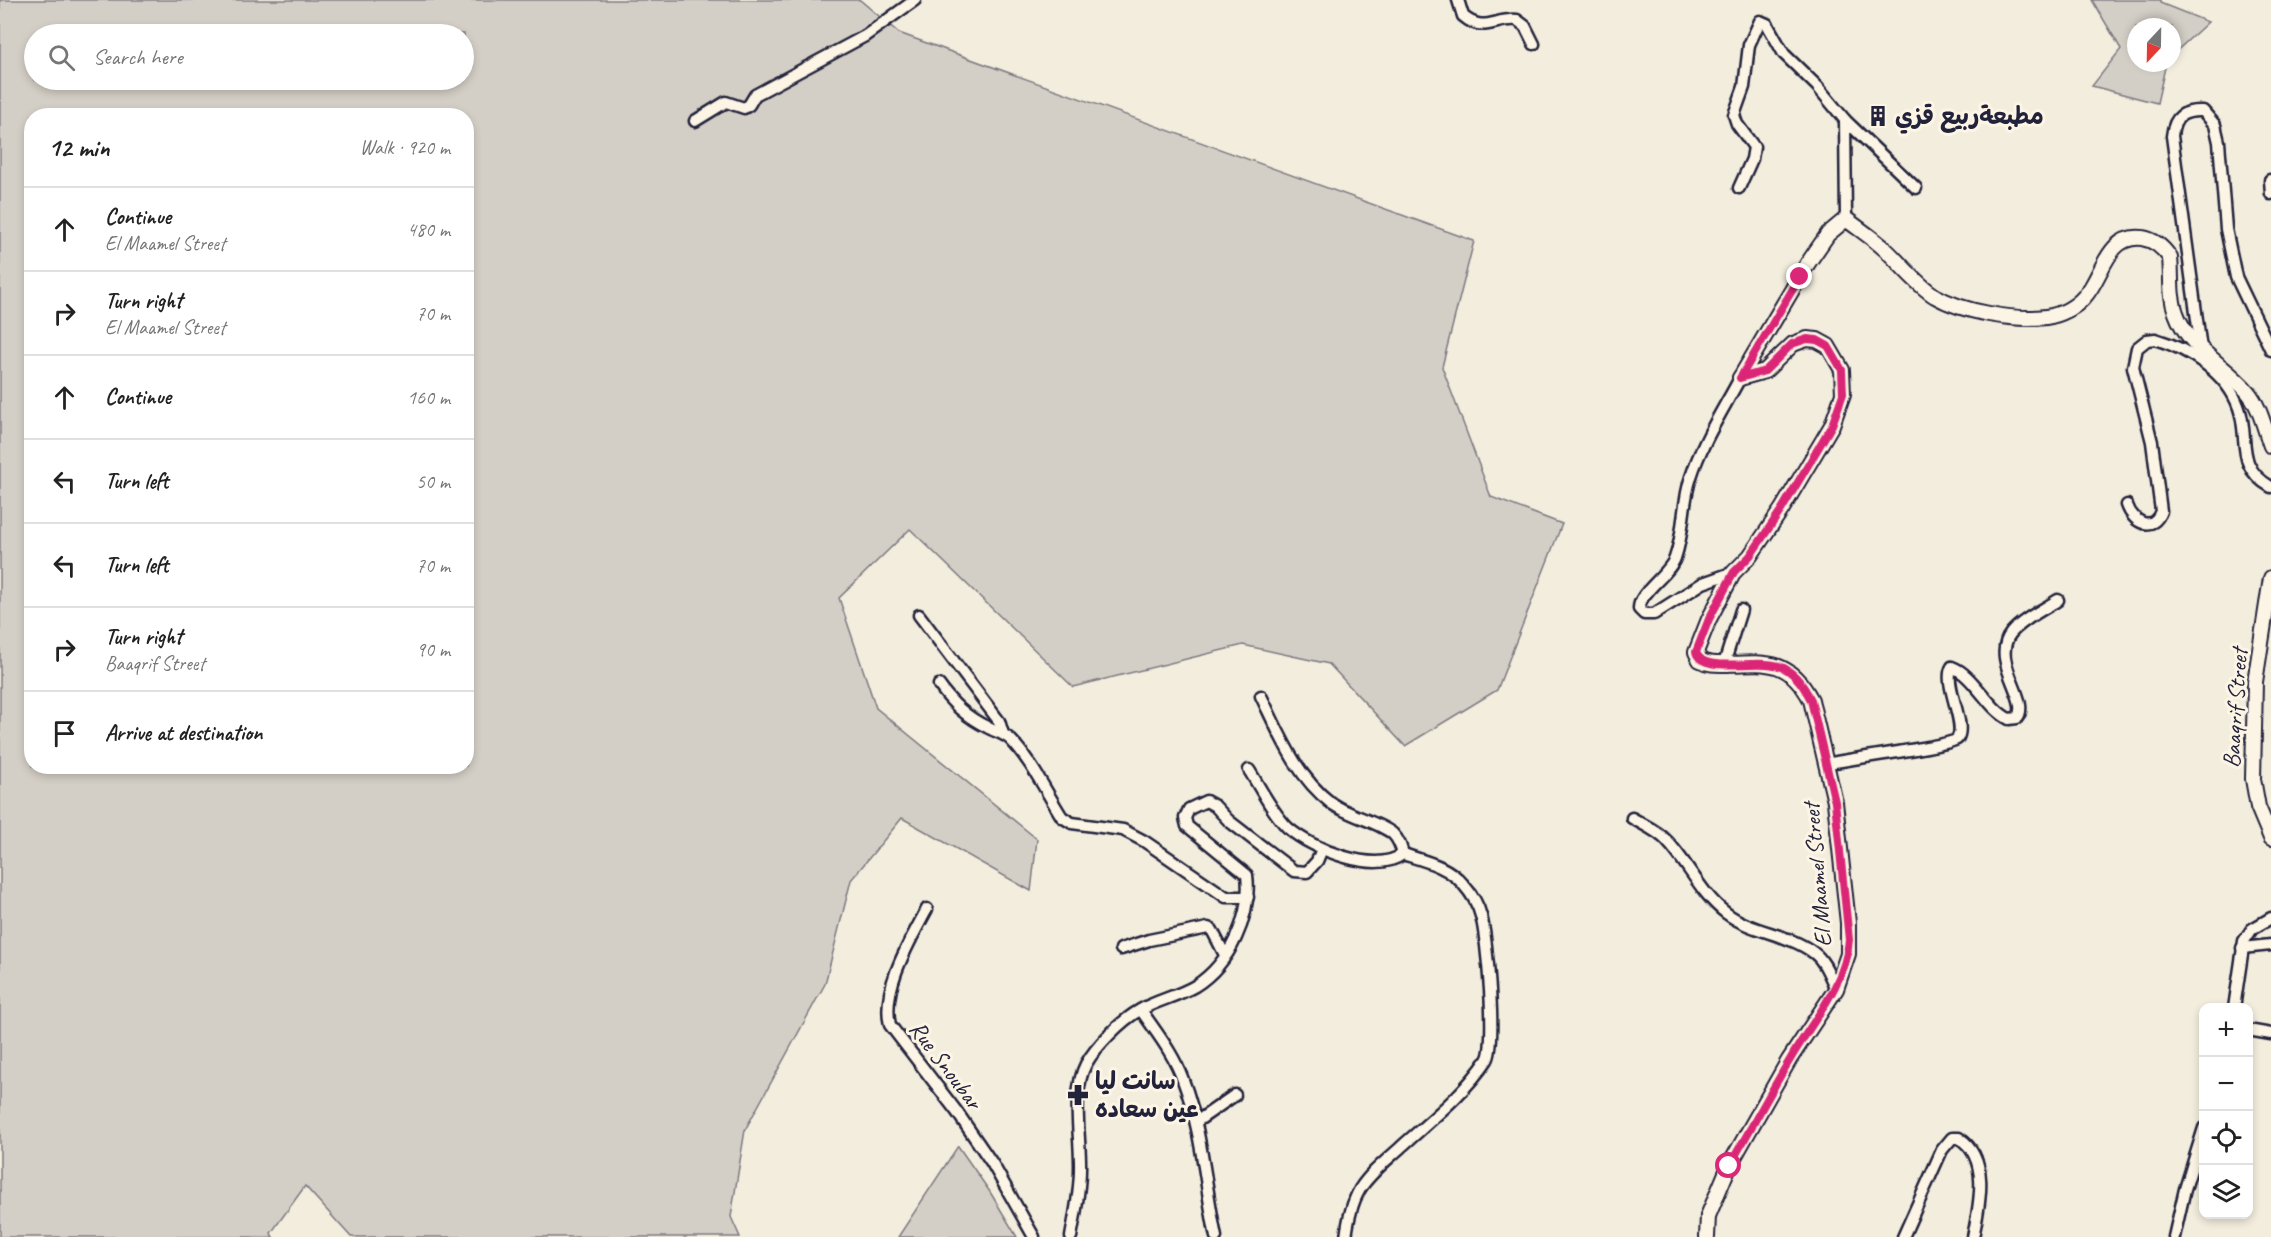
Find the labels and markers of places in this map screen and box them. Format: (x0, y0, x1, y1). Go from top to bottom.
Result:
place label: مطبعةربيع قزي (1895, 101, 2044, 134)
building icon: مطبعةربيع قزي (1866, 104, 1890, 128)
place label: سانت ليا عين سعاده (1095, 1066, 1199, 1124)
pharmacy icon: سانت ليا عين سعاده (1066, 1083, 1090, 1107)

